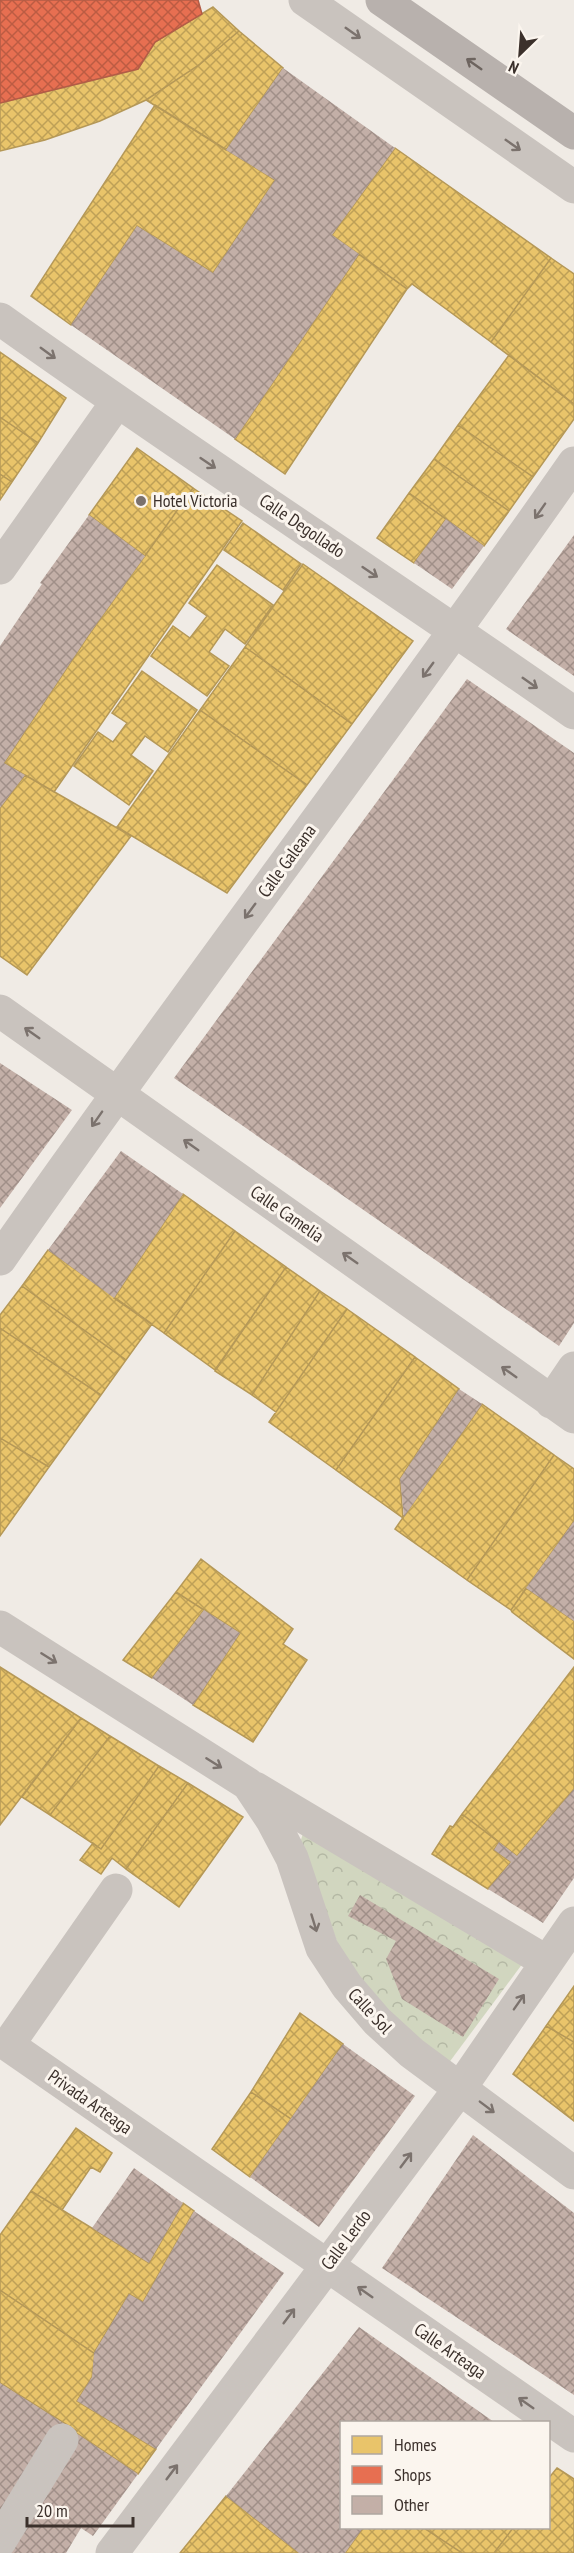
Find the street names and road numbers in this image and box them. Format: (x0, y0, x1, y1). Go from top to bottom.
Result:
street label: Calle Degollado (255, 489, 350, 563)
street label: Calle Galeana (252, 820, 321, 902)
street label: Calle Camelia (246, 1180, 328, 1247)
street label: Calle Sol (343, 1983, 398, 2039)
street label: Privada Arteaga (44, 2064, 137, 2139)
street label: Calle Lerdo (316, 2205, 376, 2274)
street label: Calle Arteaga (410, 2317, 491, 2384)

